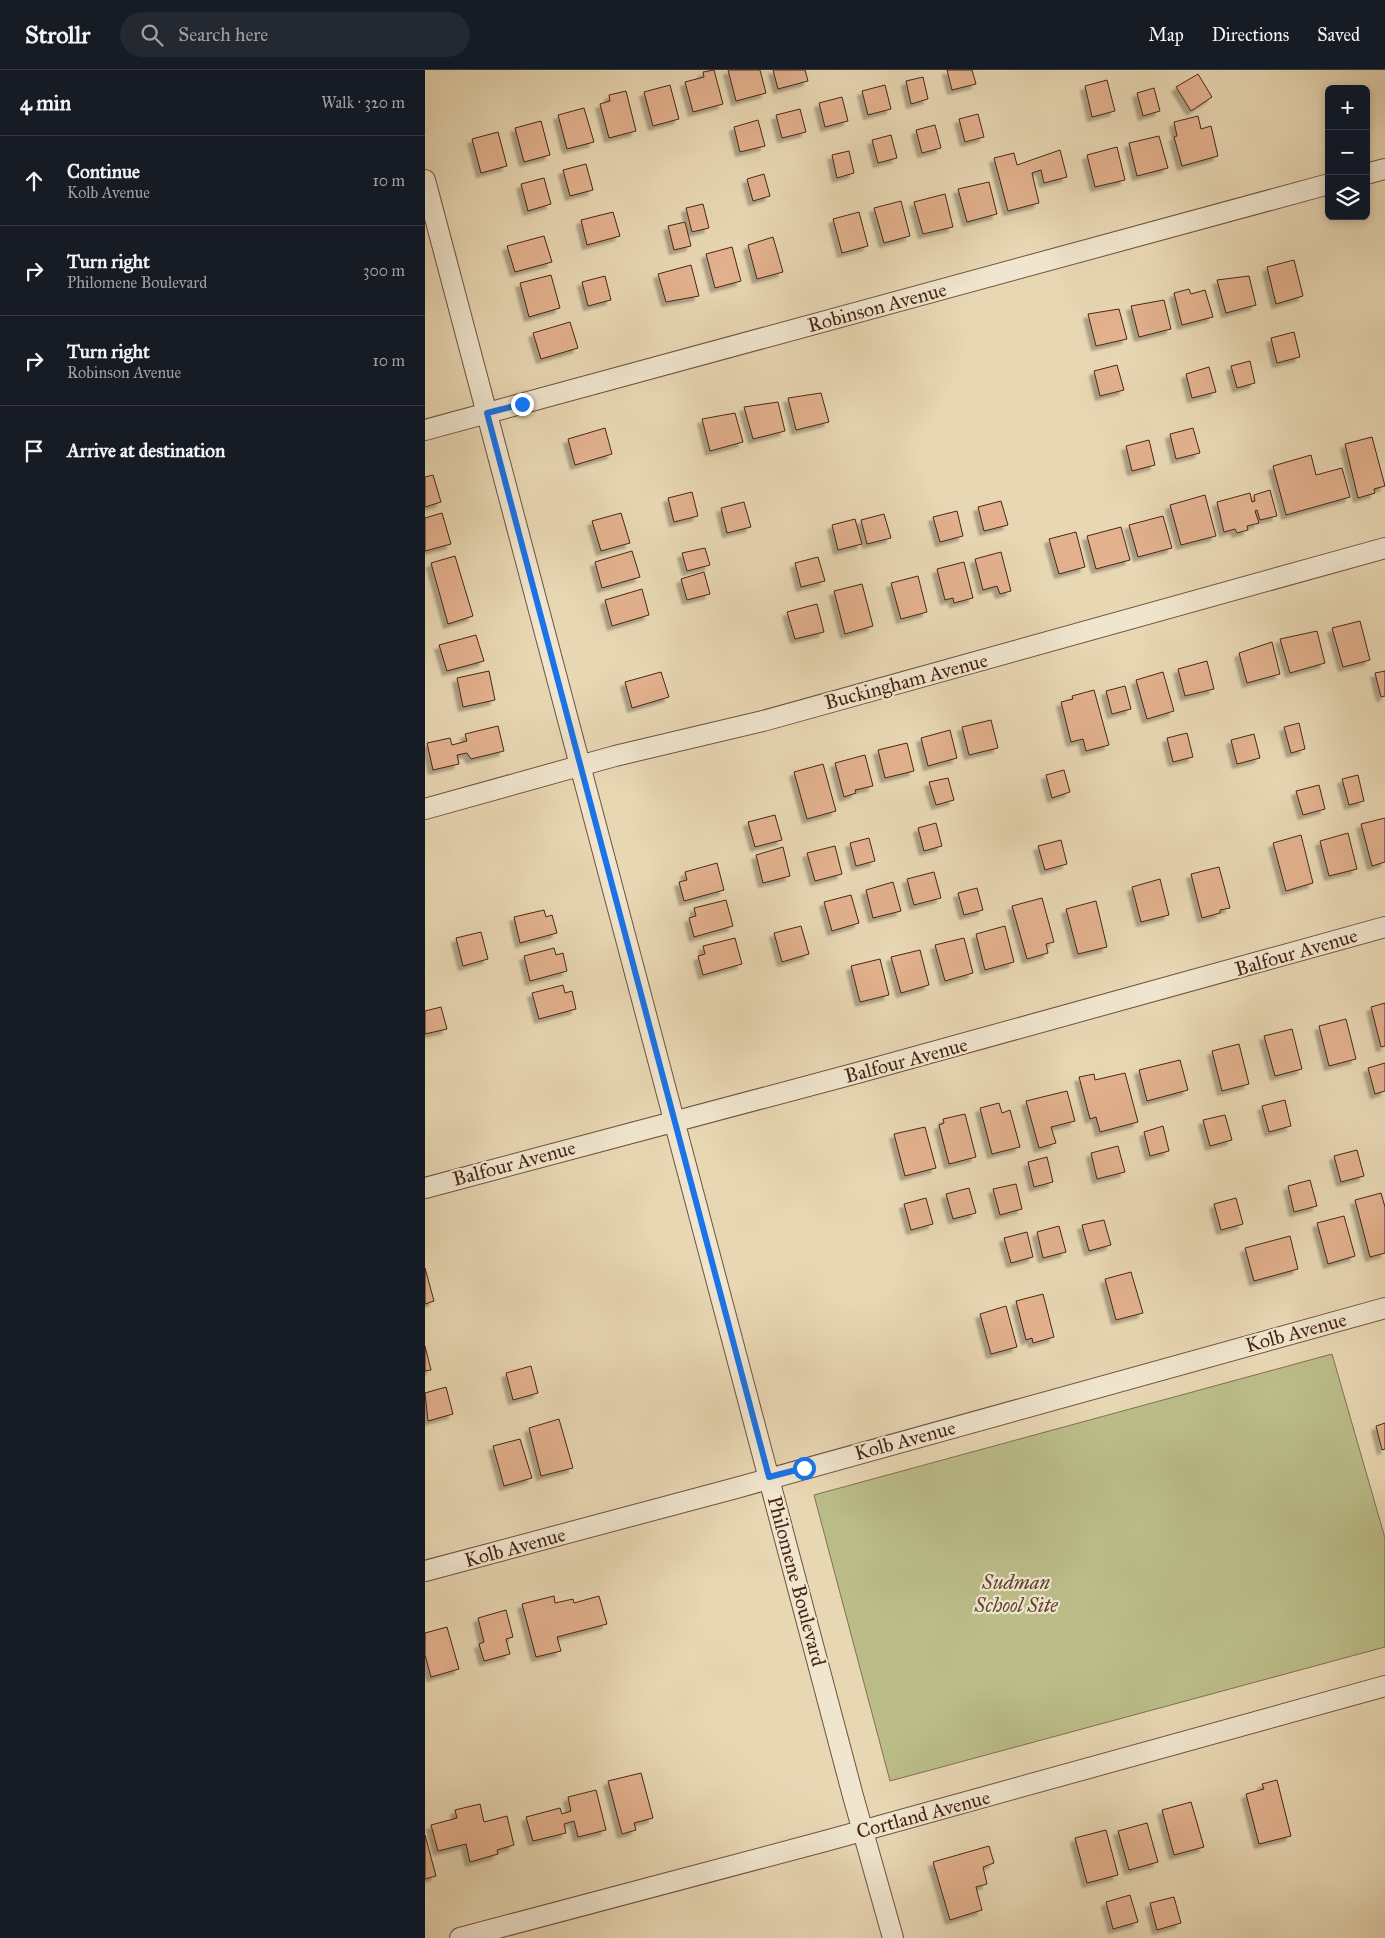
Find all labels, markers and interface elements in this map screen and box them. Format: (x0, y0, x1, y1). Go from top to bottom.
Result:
search box (120, 12, 470, 57)
text: Strollr (25, 20, 90, 50)
icon: search (138, 21, 166, 49)
text: Search here (178, 23, 268, 46)
text: Map (1148, 24, 1184, 46)
text: Directions (1212, 24, 1289, 46)
text: Saved (1317, 24, 1360, 46)
map controls (1325, 85, 1370, 220)
button: + (1325, 85, 1370, 130)
text: 4 min (20, 90, 71, 116)
text: Walk · 320 m (321, 93, 405, 112)
button: − (1325, 130, 1370, 175)
text: Continue (67, 160, 140, 183)
icon: ahead (20, 167, 48, 195)
text: 10 m (373, 171, 405, 190)
button: layers (1325, 175, 1370, 220)
text: Kolb Avenue (67, 183, 150, 202)
text: Turn right (67, 250, 150, 273)
icon: right (20, 257, 48, 285)
text: 300 m (363, 261, 405, 280)
text: Philomene Boulevard (67, 273, 207, 292)
street label: Robinson Avenue (805, 277, 949, 337)
text: Turn right (67, 340, 150, 363)
icon: right (20, 347, 48, 375)
text: 10 m (373, 351, 405, 370)
text: Robinson Avenue (67, 363, 181, 382)
route end (511, 393, 534, 416)
icon: arrive (20, 437, 48, 465)
text: Arrive at destination (67, 439, 225, 462)
street label: Buckingham Avenue (822, 648, 990, 715)
street label: Balfour Avenue (1232, 923, 1360, 981)
street label: Balfour Avenue (842, 1032, 970, 1088)
street label: Balfour Avenue (450, 1135, 578, 1191)
street label: Kolb Avenue (1243, 1307, 1349, 1357)
street label: Kolb Avenue (852, 1415, 958, 1465)
route start (793, 1457, 816, 1480)
street label: Philomene Boulevard (763, 1493, 831, 1669)
street label: Kolb Avenue (462, 1522, 568, 1572)
park label: Sudman School Site (973, 1570, 1058, 1617)
street label: Cortland Avenue (854, 1785, 992, 1843)

